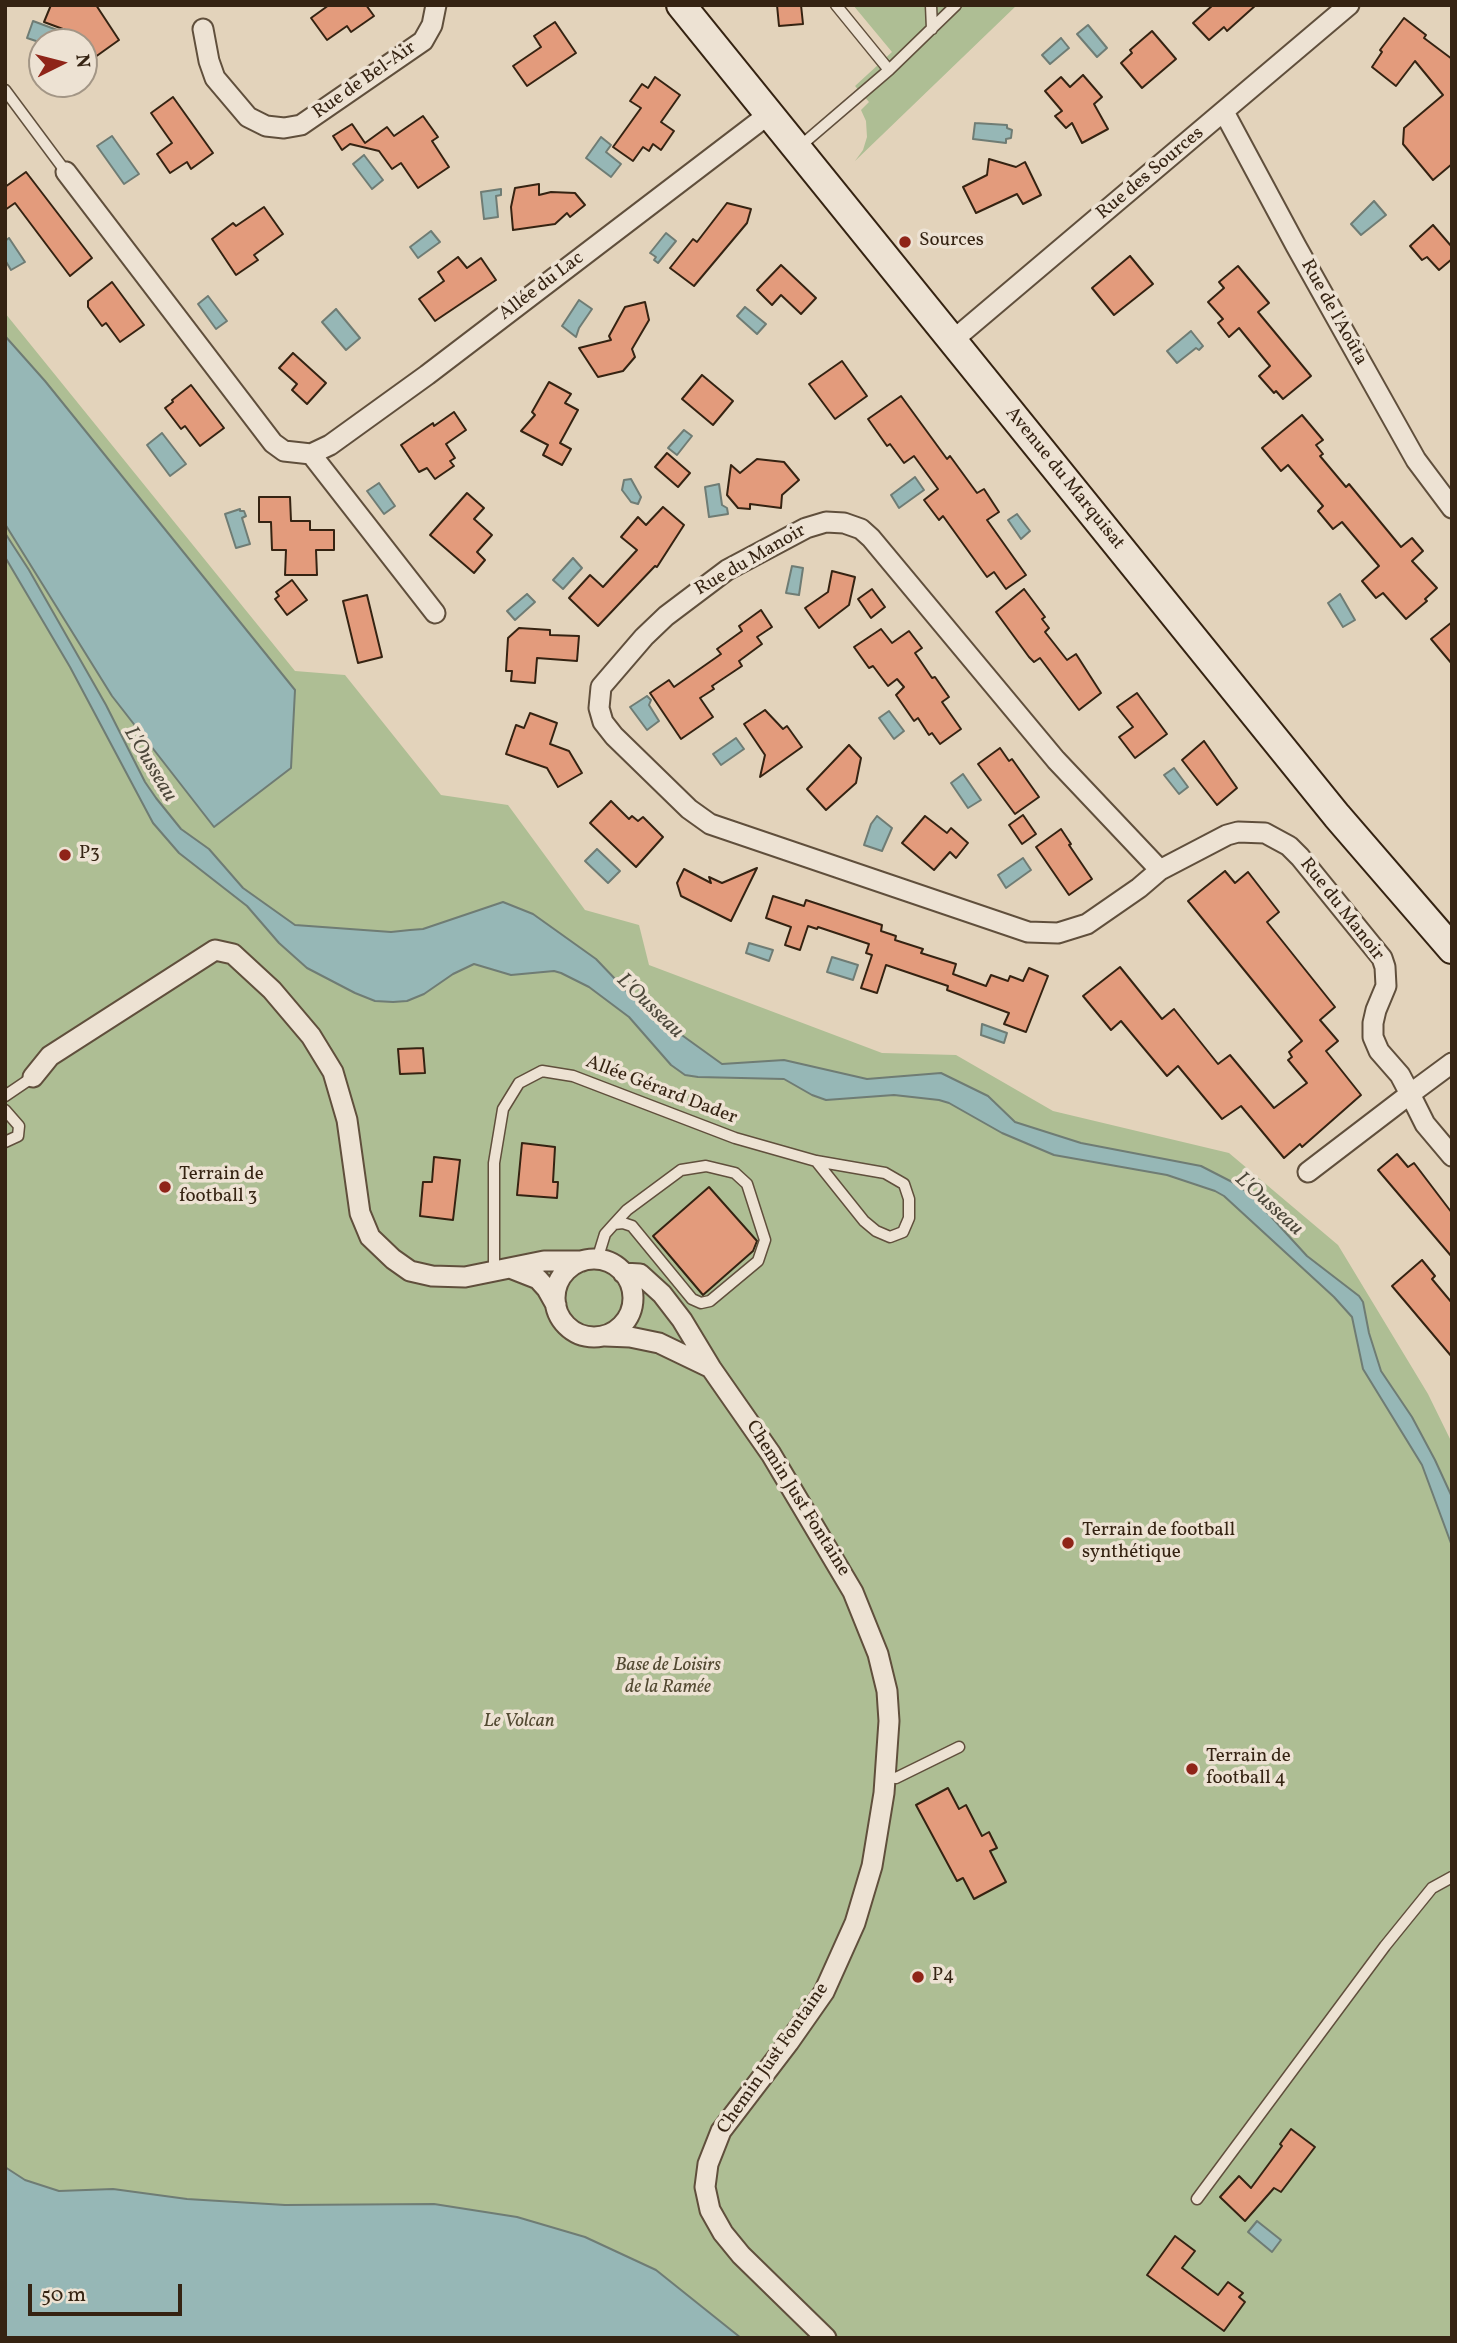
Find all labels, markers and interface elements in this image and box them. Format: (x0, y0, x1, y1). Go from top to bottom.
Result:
north arrow (28, 28, 98, 98)
street label: Rue de Bel-Air (309, 37, 421, 125)
text: N (68, 53, 96, 69)
street label: Rue des Sources (1093, 122, 1209, 226)
place label: Sources (919, 231, 984, 253)
marker: Sources (897, 234, 913, 250)
street label: Allée du Lac (495, 248, 589, 326)
street label: Rue de l'Aoûta (1295, 256, 1371, 370)
street label: Avenue du Marquisat (999, 403, 1129, 555)
street label: Rue du Manoir (692, 520, 810, 602)
water label: L'Ousseau (117, 723, 181, 807)
place label: P3 (79, 844, 100, 866)
marker: P3 (57, 847, 73, 863)
street label: Rue du Manoir (1294, 854, 1388, 966)
water label: L'Ousseau (610, 969, 688, 1045)
street label: Allée Gérard Dader (582, 1052, 740, 1130)
place label: Terrain de football 3 (179, 1165, 264, 1209)
water label: L'Ousseau (1229, 1168, 1307, 1242)
marker: Terrain de football 3 (157, 1179, 173, 1195)
street label: Chemin Just Fontaine (740, 1417, 854, 1581)
place label: Terrain de football synthétique (1082, 1521, 1235, 1565)
marker: Terrain de football synthétique (1060, 1535, 1076, 1551)
park label: Base de Loisirs de la Ramée (615, 1656, 721, 1700)
park label: Le Volcan (484, 1712, 554, 1734)
place label: Terrain de football 4 (1206, 1747, 1291, 1791)
marker: Terrain de football 4 (1184, 1761, 1200, 1777)
place label: P4 (932, 1966, 954, 1988)
marker: P4 (910, 1969, 926, 1985)
street label: Chemin Just Fontaine (713, 1979, 835, 2139)
scale bar (32, 2270, 186, 2314)
text: 50 m (41, 2281, 86, 2310)

